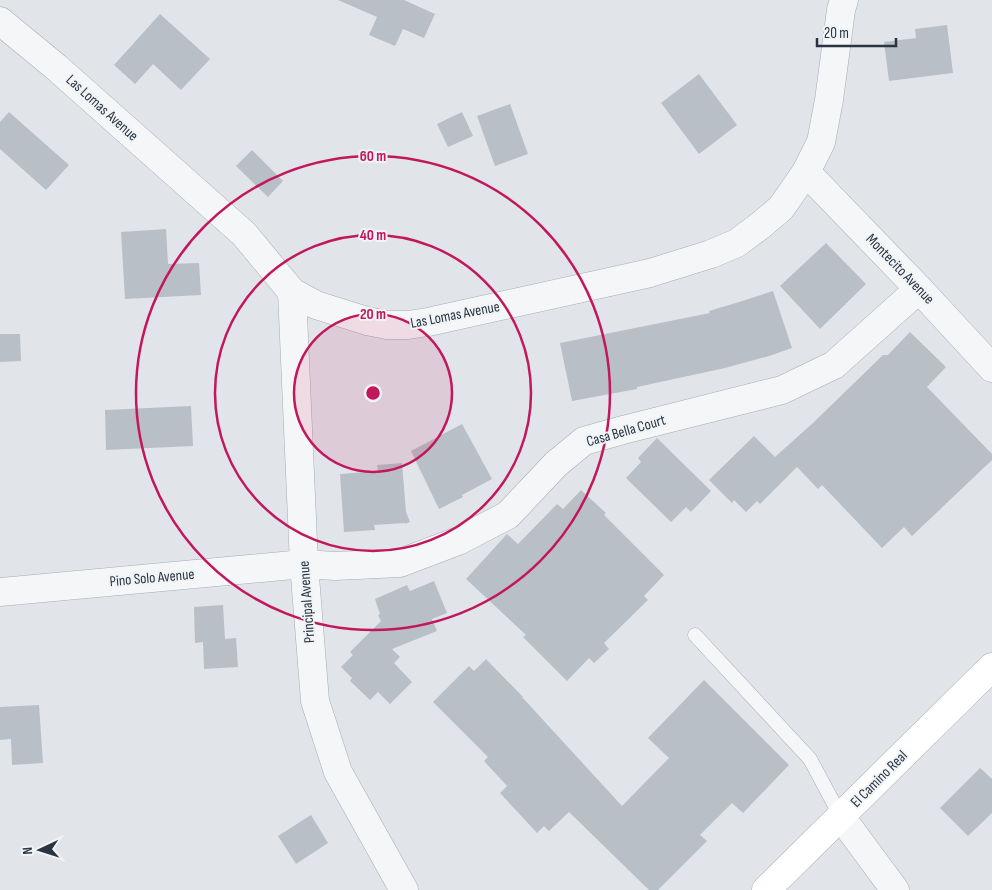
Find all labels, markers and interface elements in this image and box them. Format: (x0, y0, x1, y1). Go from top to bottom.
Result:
scale bar (817, 15, 896, 47)
text: 20 m (824, 24, 849, 43)
street label: Las Lomas Avenue (62, 71, 142, 145)
text: 60 m (360, 147, 386, 166)
text: 40 m (360, 226, 386, 245)
street label: Montecito Avenue (862, 230, 938, 308)
street label: Las Lomas Avenue (409, 297, 501, 333)
text: 20 m (360, 305, 386, 324)
centre of rings (364, 384, 382, 402)
street label: Casa Bella Court (584, 411, 668, 451)
street label: Principal Avenue (295, 560, 319, 644)
street label: Pino Solo Avenue (109, 565, 195, 591)
street label: El Camino Real (846, 746, 912, 812)
north arrow (15, 825, 65, 875)
text: N (19, 847, 36, 855)

